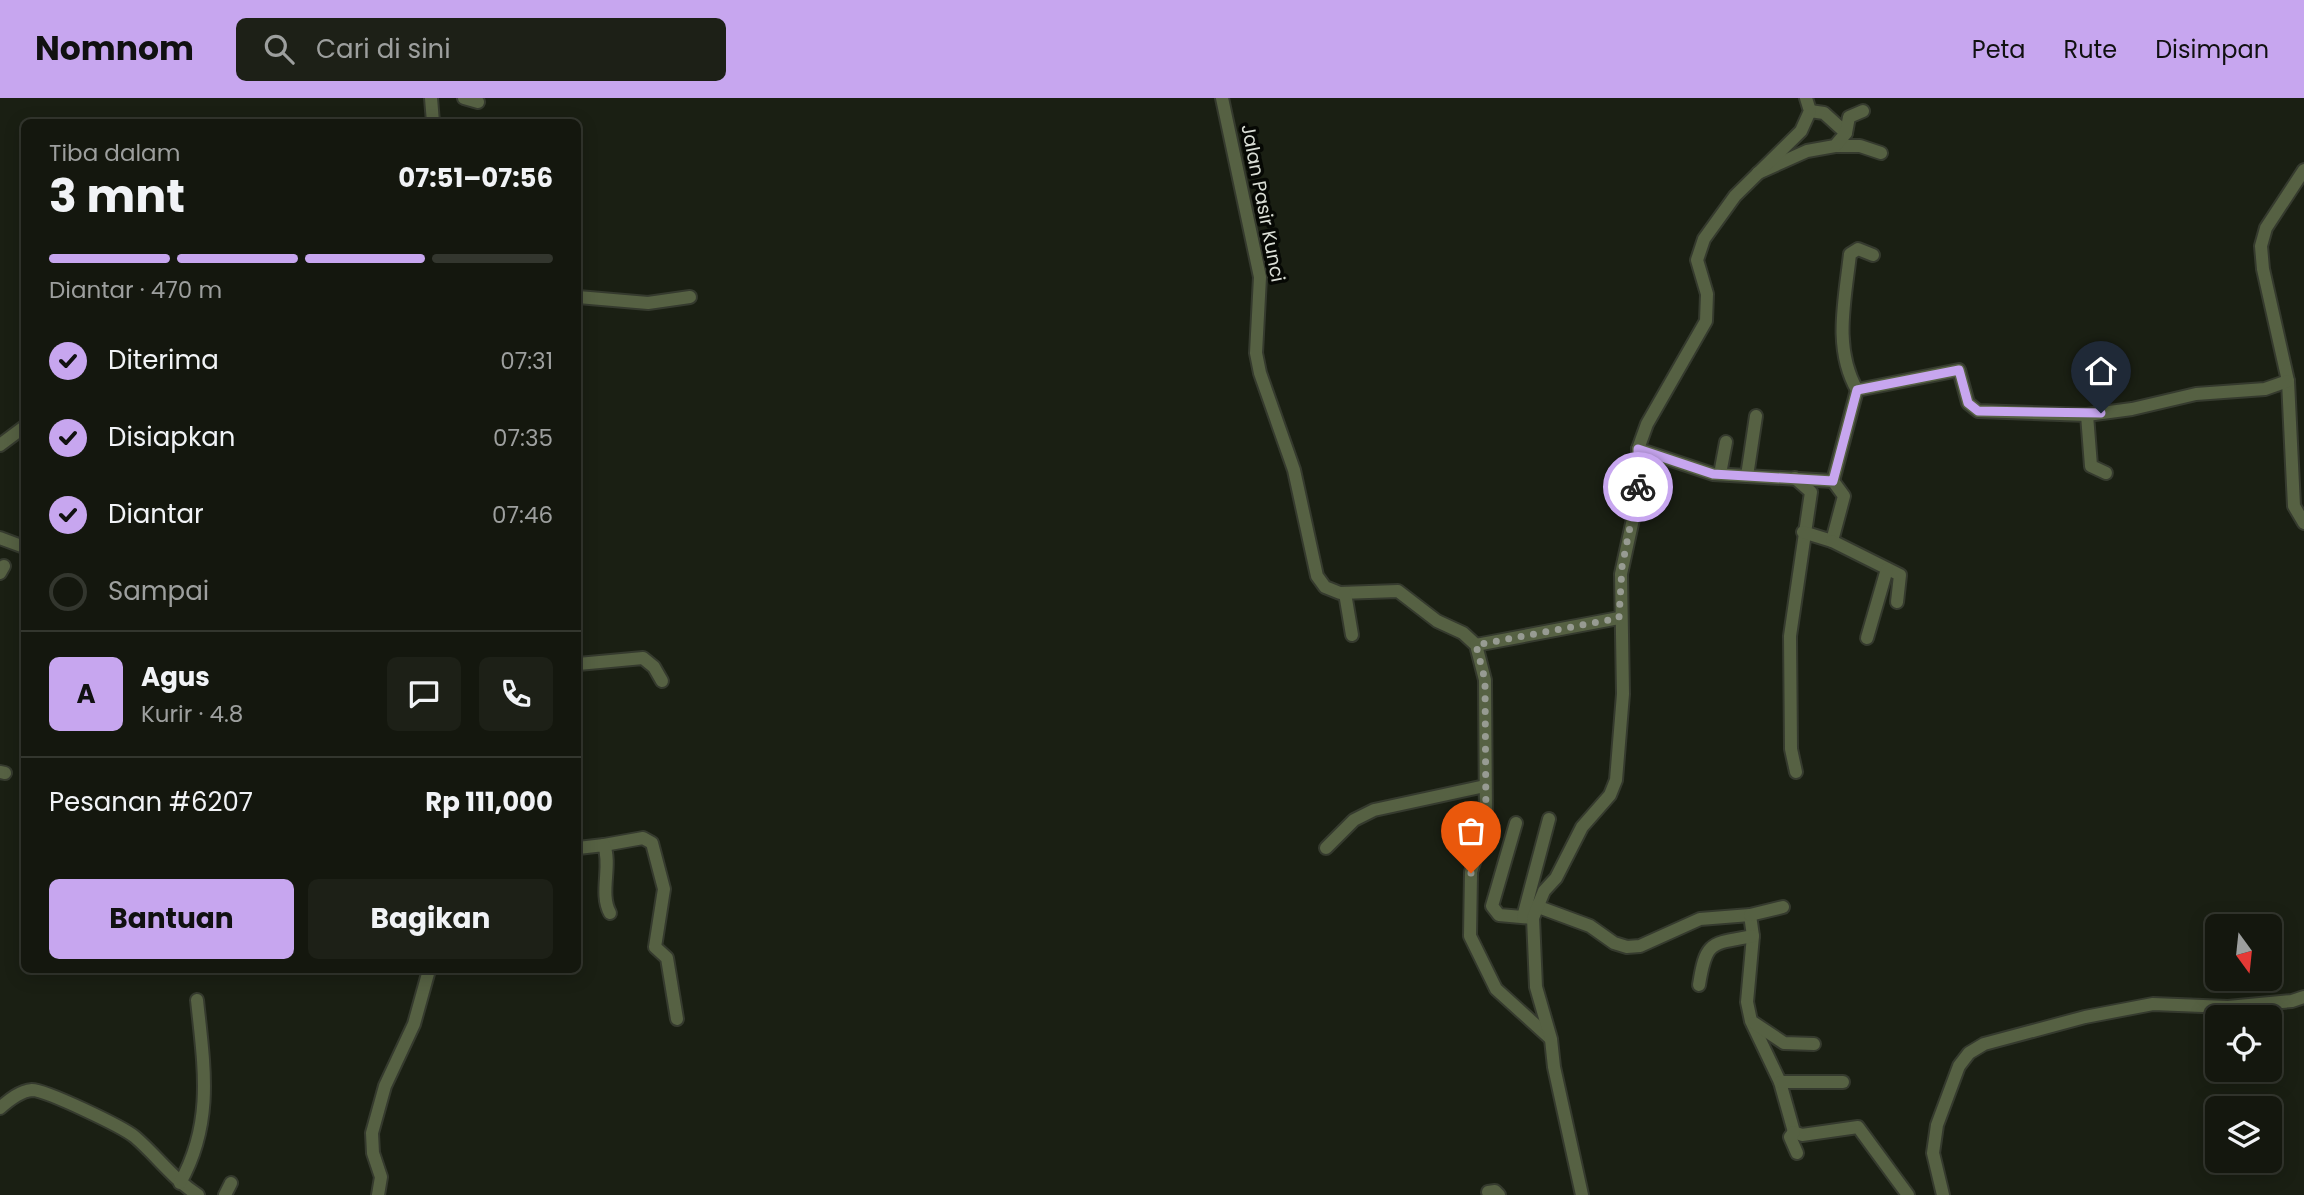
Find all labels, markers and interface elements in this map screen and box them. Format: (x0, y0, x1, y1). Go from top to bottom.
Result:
search box (236, 18, 726, 81)
text: Nomnom (35, 25, 194, 72)
icon: search (260, 30, 298, 68)
text: Cari di sini (316, 31, 451, 67)
text: Peta (1972, 33, 2026, 66)
text: Rute (2064, 33, 2117, 66)
text: Disimpan (2155, 33, 2269, 66)
street label: Jalan Pasir Kunci (1234, 122, 1292, 284)
text: Tiba dalam (49, 137, 180, 169)
text: 07:51–07:56 (398, 160, 553, 196)
text: 3 mnt (49, 164, 185, 228)
text: Diantar · 470 m (49, 274, 222, 306)
pin (2071, 341, 2131, 413)
icon: check (49, 342, 87, 380)
text: Diterima (108, 342, 219, 378)
text: 07:31 (500, 345, 553, 377)
icon: home (2082, 352, 2120, 390)
icon: check (49, 419, 87, 457)
text: Disiapkan (108, 419, 236, 455)
text: 07:35 (493, 422, 553, 454)
courier (1603, 452, 1673, 522)
icon: bike (1619, 468, 1657, 506)
icon: check (49, 496, 87, 534)
text: Diantar (108, 496, 204, 532)
text: 07:46 (492, 499, 553, 531)
text: Sampai (108, 573, 209, 609)
button: chat (387, 657, 461, 731)
button: phone (479, 657, 553, 731)
text: Agus (141, 659, 210, 695)
text: A (76, 676, 96, 712)
text: Kurir · 4.8 (141, 698, 243, 730)
text: Pesanan #6207 (49, 784, 253, 820)
text: Rp 111,000 (425, 784, 553, 820)
pin (1441, 801, 1501, 873)
icon: bag (1452, 812, 1490, 850)
button: Bantuan (49, 879, 294, 959)
button: Bagikan (308, 879, 553, 959)
north arrow (2205, 914, 2282, 990)
map controls (2205, 914, 2282, 1173)
button: locate (2205, 1005, 2282, 1082)
button: layers (2205, 1096, 2282, 1173)

